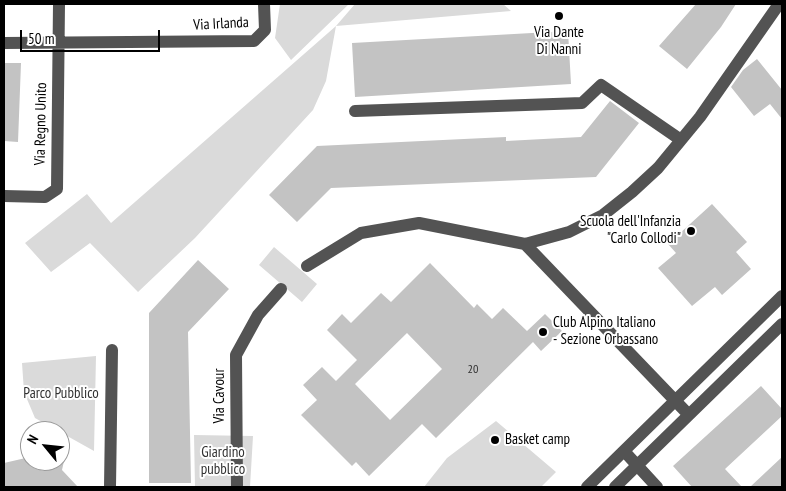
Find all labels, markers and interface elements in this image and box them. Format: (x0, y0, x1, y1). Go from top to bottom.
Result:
marker: Via Dante Di Nanni (553, 10, 565, 22)
street label: Via Irlanda (193, 14, 249, 34)
scale bar (22, 20, 162, 52)
place label: Via Dante Di Nanni (534, 24, 584, 59)
text: 50 m (28, 29, 54, 48)
street label: Via Regno Unito (31, 82, 51, 166)
place label: Scuola dell'Infanzia "Carlo Collodi" (580, 213, 681, 248)
marker: Scuola dell'Infanzia "Carlo Collodi" (685, 225, 697, 237)
place label: Club Alpino Italiano - Sezione Orbassano (553, 314, 658, 349)
marker: Club Alpino Italiano - Sezione Orbassano (537, 326, 549, 338)
house number: 20 (468, 363, 478, 377)
street label: Via Cavour (211, 369, 229, 423)
park label: Parco Pubblico (23, 385, 99, 403)
north arrow (20, 421, 70, 471)
place label: Basket camp (505, 431, 570, 449)
text: N (23, 432, 42, 447)
marker: Basket camp (489, 434, 501, 446)
park label: Giardino pubblico (201, 444, 245, 479)

